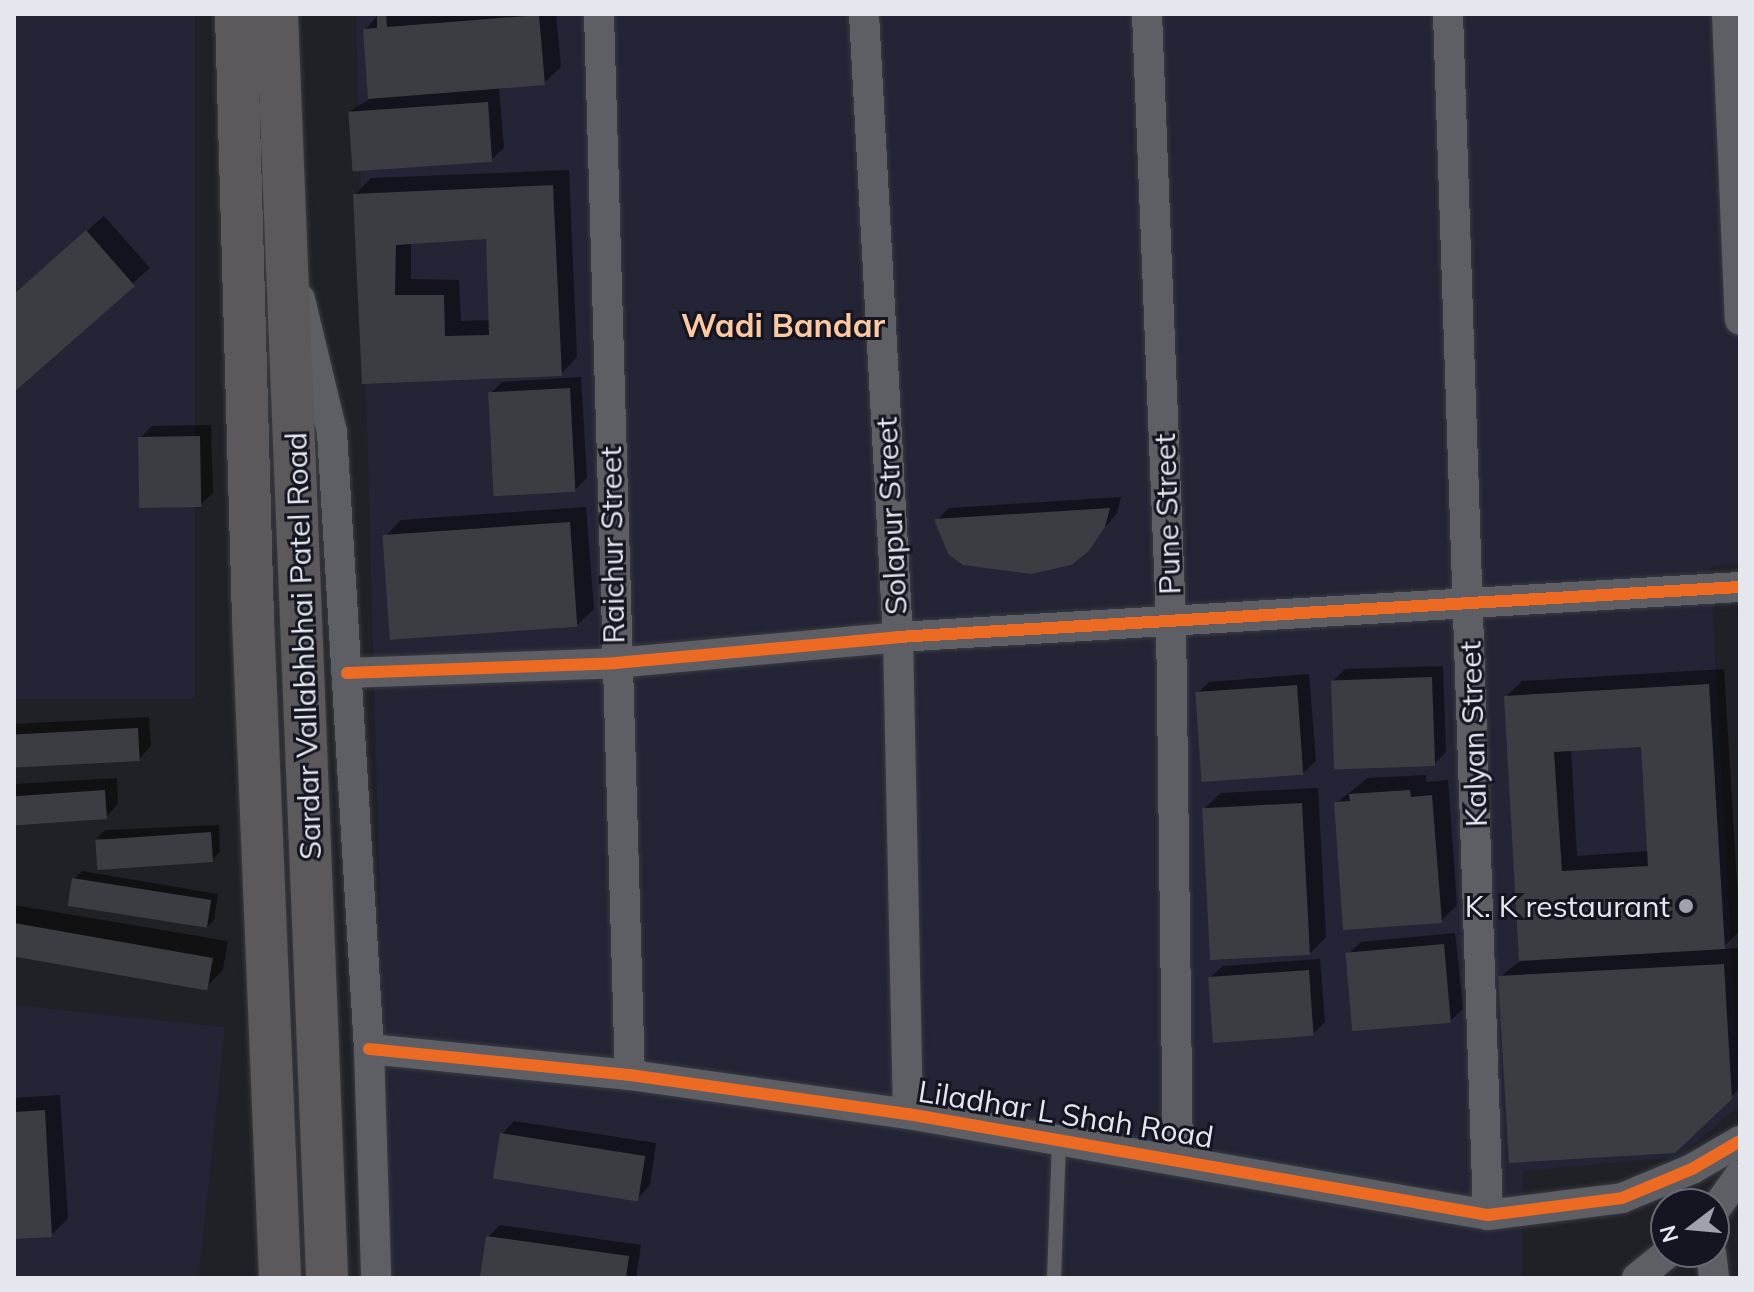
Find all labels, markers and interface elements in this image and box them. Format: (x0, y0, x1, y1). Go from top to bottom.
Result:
district label: Wadi Bandar (681, 306, 885, 344)
street label: Solapur Street (868, 416, 914, 616)
street label: Sardar Vallabhbhai Patel Road (278, 432, 328, 860)
street label: Pune Street (1146, 433, 1188, 595)
street label: Raichur Street (592, 446, 632, 644)
street label: Kalyan Street (1452, 640, 1494, 828)
place label: K. K restaurant (1465, 888, 1670, 924)
marker: K. K restaurant (1677, 897, 1695, 915)
street label: Liladhar L Shah Road (916, 1073, 1216, 1155)
north arrow (1650, 1188, 1730, 1268)
text: N (1653, 1222, 1685, 1246)

